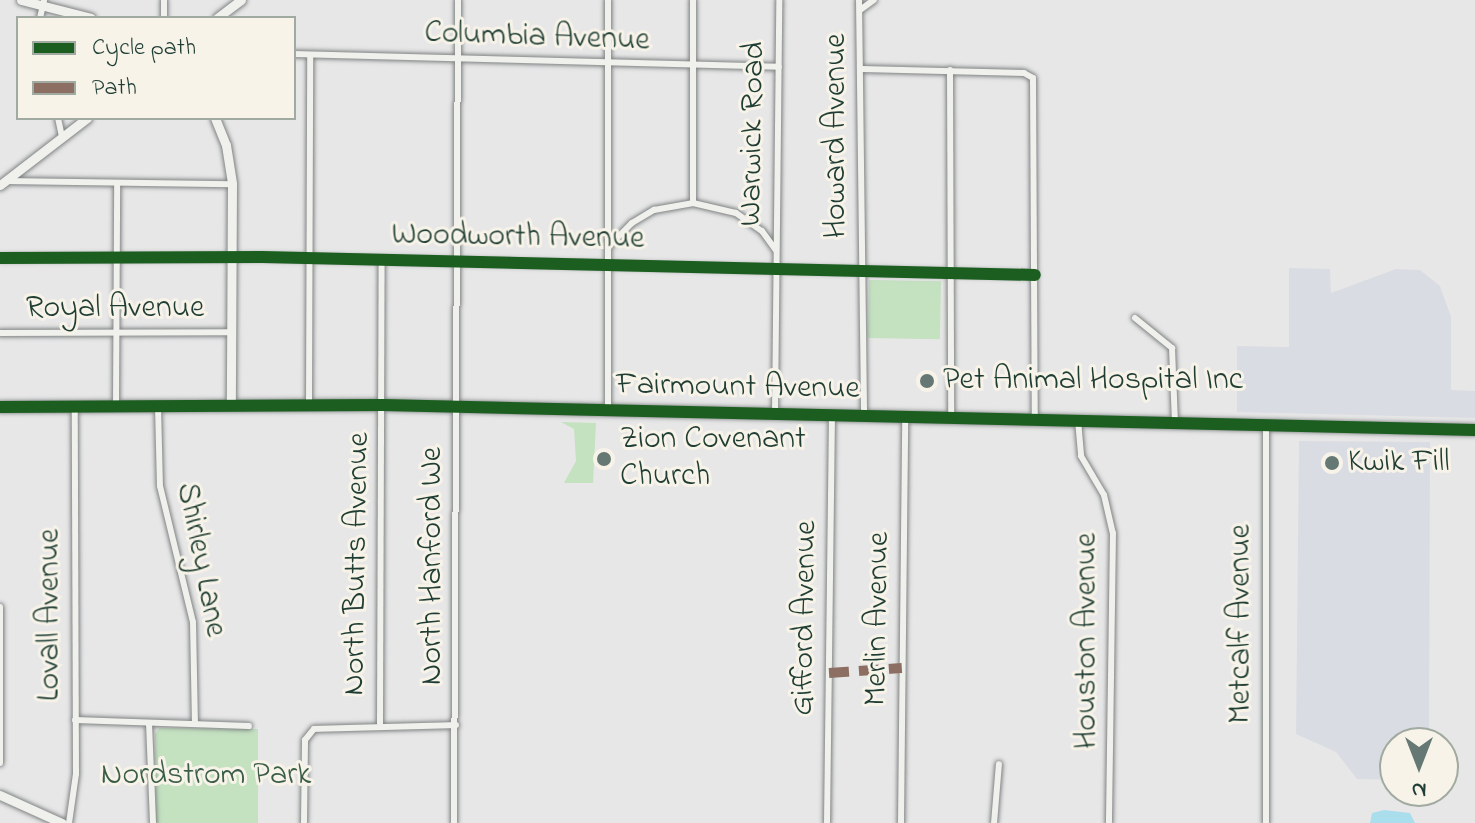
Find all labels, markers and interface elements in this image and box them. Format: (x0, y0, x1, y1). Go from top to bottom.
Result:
street label: Columbia Avenue (424, 15, 650, 61)
legend (16, 16, 296, 120)
text: Cycle path (92, 31, 196, 66)
street label: Howard Avenue (818, 33, 856, 239)
street label: Warwick Road (733, 41, 775, 227)
text: Path (92, 71, 137, 106)
street label: Woodworth Avenue (391, 217, 645, 259)
street label: Royal Avenue (26, 290, 204, 328)
place label: Pet Animal Hospital Inc (943, 362, 1243, 400)
street label: Fairmount Avenue (616, 367, 860, 409)
marker: Pet Animal Hospital Inc (918, 372, 936, 390)
place label: Zion Covenant Church (620, 422, 806, 497)
street label: North Butts Avenue (337, 432, 379, 696)
place label: Kwik Fill (1348, 444, 1450, 482)
street label: North Hanford We (414, 447, 452, 685)
marker: Zion Covenant Church (595, 450, 613, 468)
marker: Kwik Fill (1323, 454, 1341, 472)
street label: Shirley Lane (166, 480, 234, 640)
street label: Gifford Avenue (785, 520, 827, 716)
street label: Metcalf Avenue (1223, 524, 1261, 724)
street label: Lovall Avenue (32, 529, 70, 701)
street label: Merlin Avenue (858, 532, 900, 706)
street label: Houston Avenue (1069, 533, 1107, 749)
north arrow (1379, 727, 1459, 807)
park label: Nordstrom Park (101, 757, 311, 795)
text: N (1412, 773, 1426, 805)

